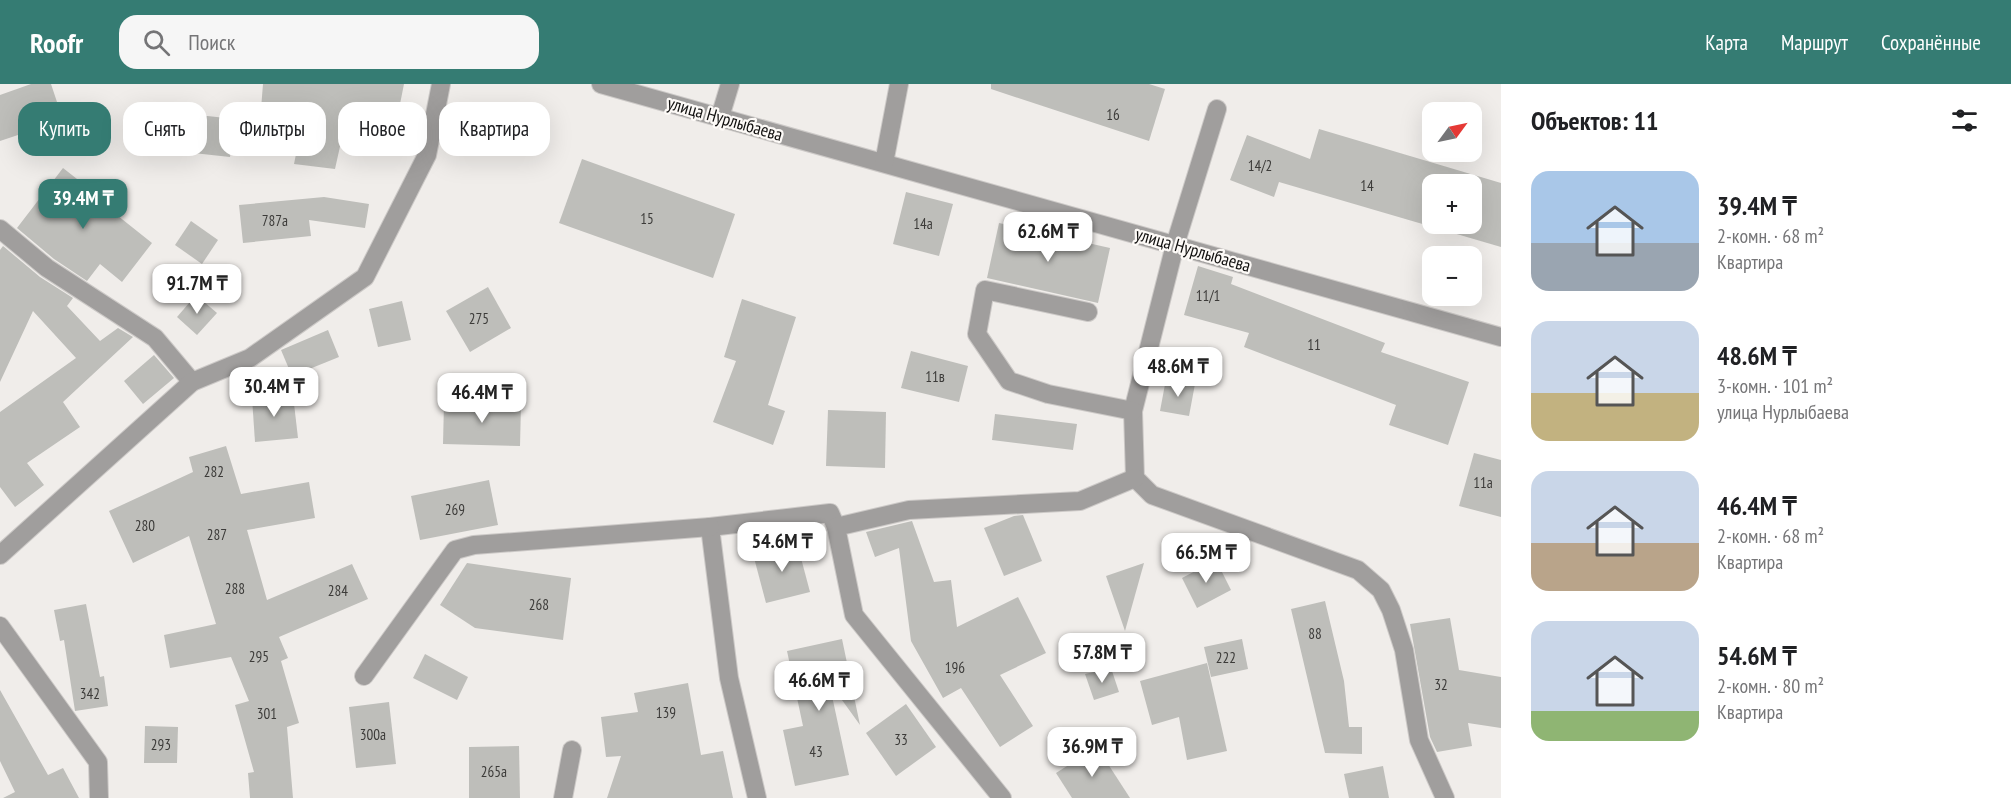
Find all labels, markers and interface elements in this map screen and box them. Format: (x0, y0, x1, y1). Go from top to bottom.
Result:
search box (119, 15, 539, 69)
text: Roofr (30, 24, 83, 61)
icon: search (140, 26, 173, 59)
text: Поиск (188, 28, 235, 56)
text: Карта (1705, 29, 1748, 56)
text: Маршрут (1781, 29, 1848, 56)
text: Сохранённые (1881, 29, 1981, 56)
street label: улица Нурлыбаева (665, 91, 785, 146)
chip: Купить (18, 102, 111, 156)
chip: Снять (123, 102, 207, 156)
chip: Фильтры (219, 102, 326, 156)
chip: Новое (338, 102, 427, 156)
chip: Квартира (439, 102, 550, 156)
north arrow (1422, 102, 1482, 162)
map controls (1422, 102, 1482, 306)
text: Объектов: 11 (1531, 104, 1658, 137)
icon: filters (1948, 104, 1981, 137)
house number: 16 (1106, 105, 1120, 124)
house number: 14/2 (1248, 156, 1272, 175)
button: + (1422, 174, 1482, 234)
house number: 14 (1360, 176, 1374, 195)
pin: 39.4M ₸ (28, 179, 138, 230)
text: 39.4M ₸ (52, 185, 114, 211)
text: 39.4M ₸ (1717, 189, 1797, 222)
icon: home (1579, 195, 1651, 267)
house number: 15 (640, 209, 654, 228)
house number: 787а (262, 211, 288, 230)
pin: 62.6M ₸ (993, 212, 1103, 263)
house number: 14а (913, 214, 933, 233)
text: 62.6M ₸ (1017, 218, 1079, 244)
street label: улица Нурлыбаева (1133, 222, 1253, 277)
text: 2-комн. · 68 m² (1717, 223, 1824, 249)
button: − (1422, 246, 1482, 306)
text: Квартира (1717, 249, 1783, 275)
pin: 91.7M ₸ (142, 264, 252, 315)
text: 91.7M ₸ (166, 270, 228, 296)
house number: 11/1 (1196, 286, 1220, 305)
house number: 275 (469, 309, 489, 328)
house number: 11 (1307, 335, 1321, 354)
text: 48.6M ₸ (1717, 339, 1797, 372)
icon: home (1579, 345, 1651, 417)
pin: 48.6M ₸ (1123, 347, 1233, 398)
text: 48.6M ₸ (1147, 353, 1209, 379)
pin: 30.4M ₸ (219, 367, 329, 418)
house number: 11в (925, 367, 945, 386)
text: 30.4M ₸ (243, 373, 305, 399)
pin: 46.4M ₸ (427, 373, 537, 424)
text: 3-комн. · 101 m² (1717, 373, 1833, 399)
text: 46.4M ₸ (451, 379, 513, 405)
text: улица Нурлыбаева (1717, 399, 1849, 425)
house number: 282 (204, 462, 224, 481)
house number: 11а (1473, 473, 1493, 492)
text: 46.4M ₸ (1717, 489, 1797, 522)
icon: home (1579, 495, 1651, 567)
house number: 269 (445, 500, 465, 519)
house number: 280 (135, 516, 155, 535)
pin: 54.6M ₸ (727, 522, 837, 573)
text: 2-комн. · 68 m² (1717, 523, 1824, 549)
house number: 287 (207, 525, 227, 544)
text: 54.6M ₸ (751, 528, 813, 554)
pin: 66.5M ₸ (1151, 533, 1261, 584)
text: 66.5M ₸ (1175, 539, 1237, 565)
text: Квартира (1717, 549, 1783, 575)
house number: 288 (225, 579, 245, 598)
house number: 284 (328, 581, 348, 600)
house number: 268 (529, 595, 549, 614)
house number: 88 (1308, 624, 1322, 643)
pin: 57.8M ₸ (1047, 633, 1157, 684)
text: 57.8M ₸ (1072, 639, 1132, 665)
text: 54.6M ₸ (1717, 639, 1797, 672)
icon: home (1579, 645, 1651, 717)
house number: 295 (249, 647, 269, 666)
house number: 222 (1216, 648, 1236, 667)
house number: 196 (945, 658, 965, 677)
pin: 46.6M ₸ (764, 661, 874, 712)
text: 46.6M ₸ (788, 667, 850, 693)
text: 2-комн. · 80 m² (1717, 673, 1824, 699)
house number: 32 (1434, 675, 1448, 694)
house number: 342 (80, 684, 100, 703)
text: Квартира (1717, 699, 1783, 725)
house number: 139 (656, 703, 676, 722)
house number: 301 (257, 704, 277, 723)
house number: 300а (360, 725, 386, 744)
pin: 36.9M ₸ (1037, 727, 1147, 778)
house number: 33 (894, 730, 908, 749)
text: 36.9M ₸ (1061, 733, 1123, 759)
house number: 293 (151, 735, 171, 754)
house number: 43 (809, 742, 823, 761)
house number: 265а (481, 762, 507, 781)

